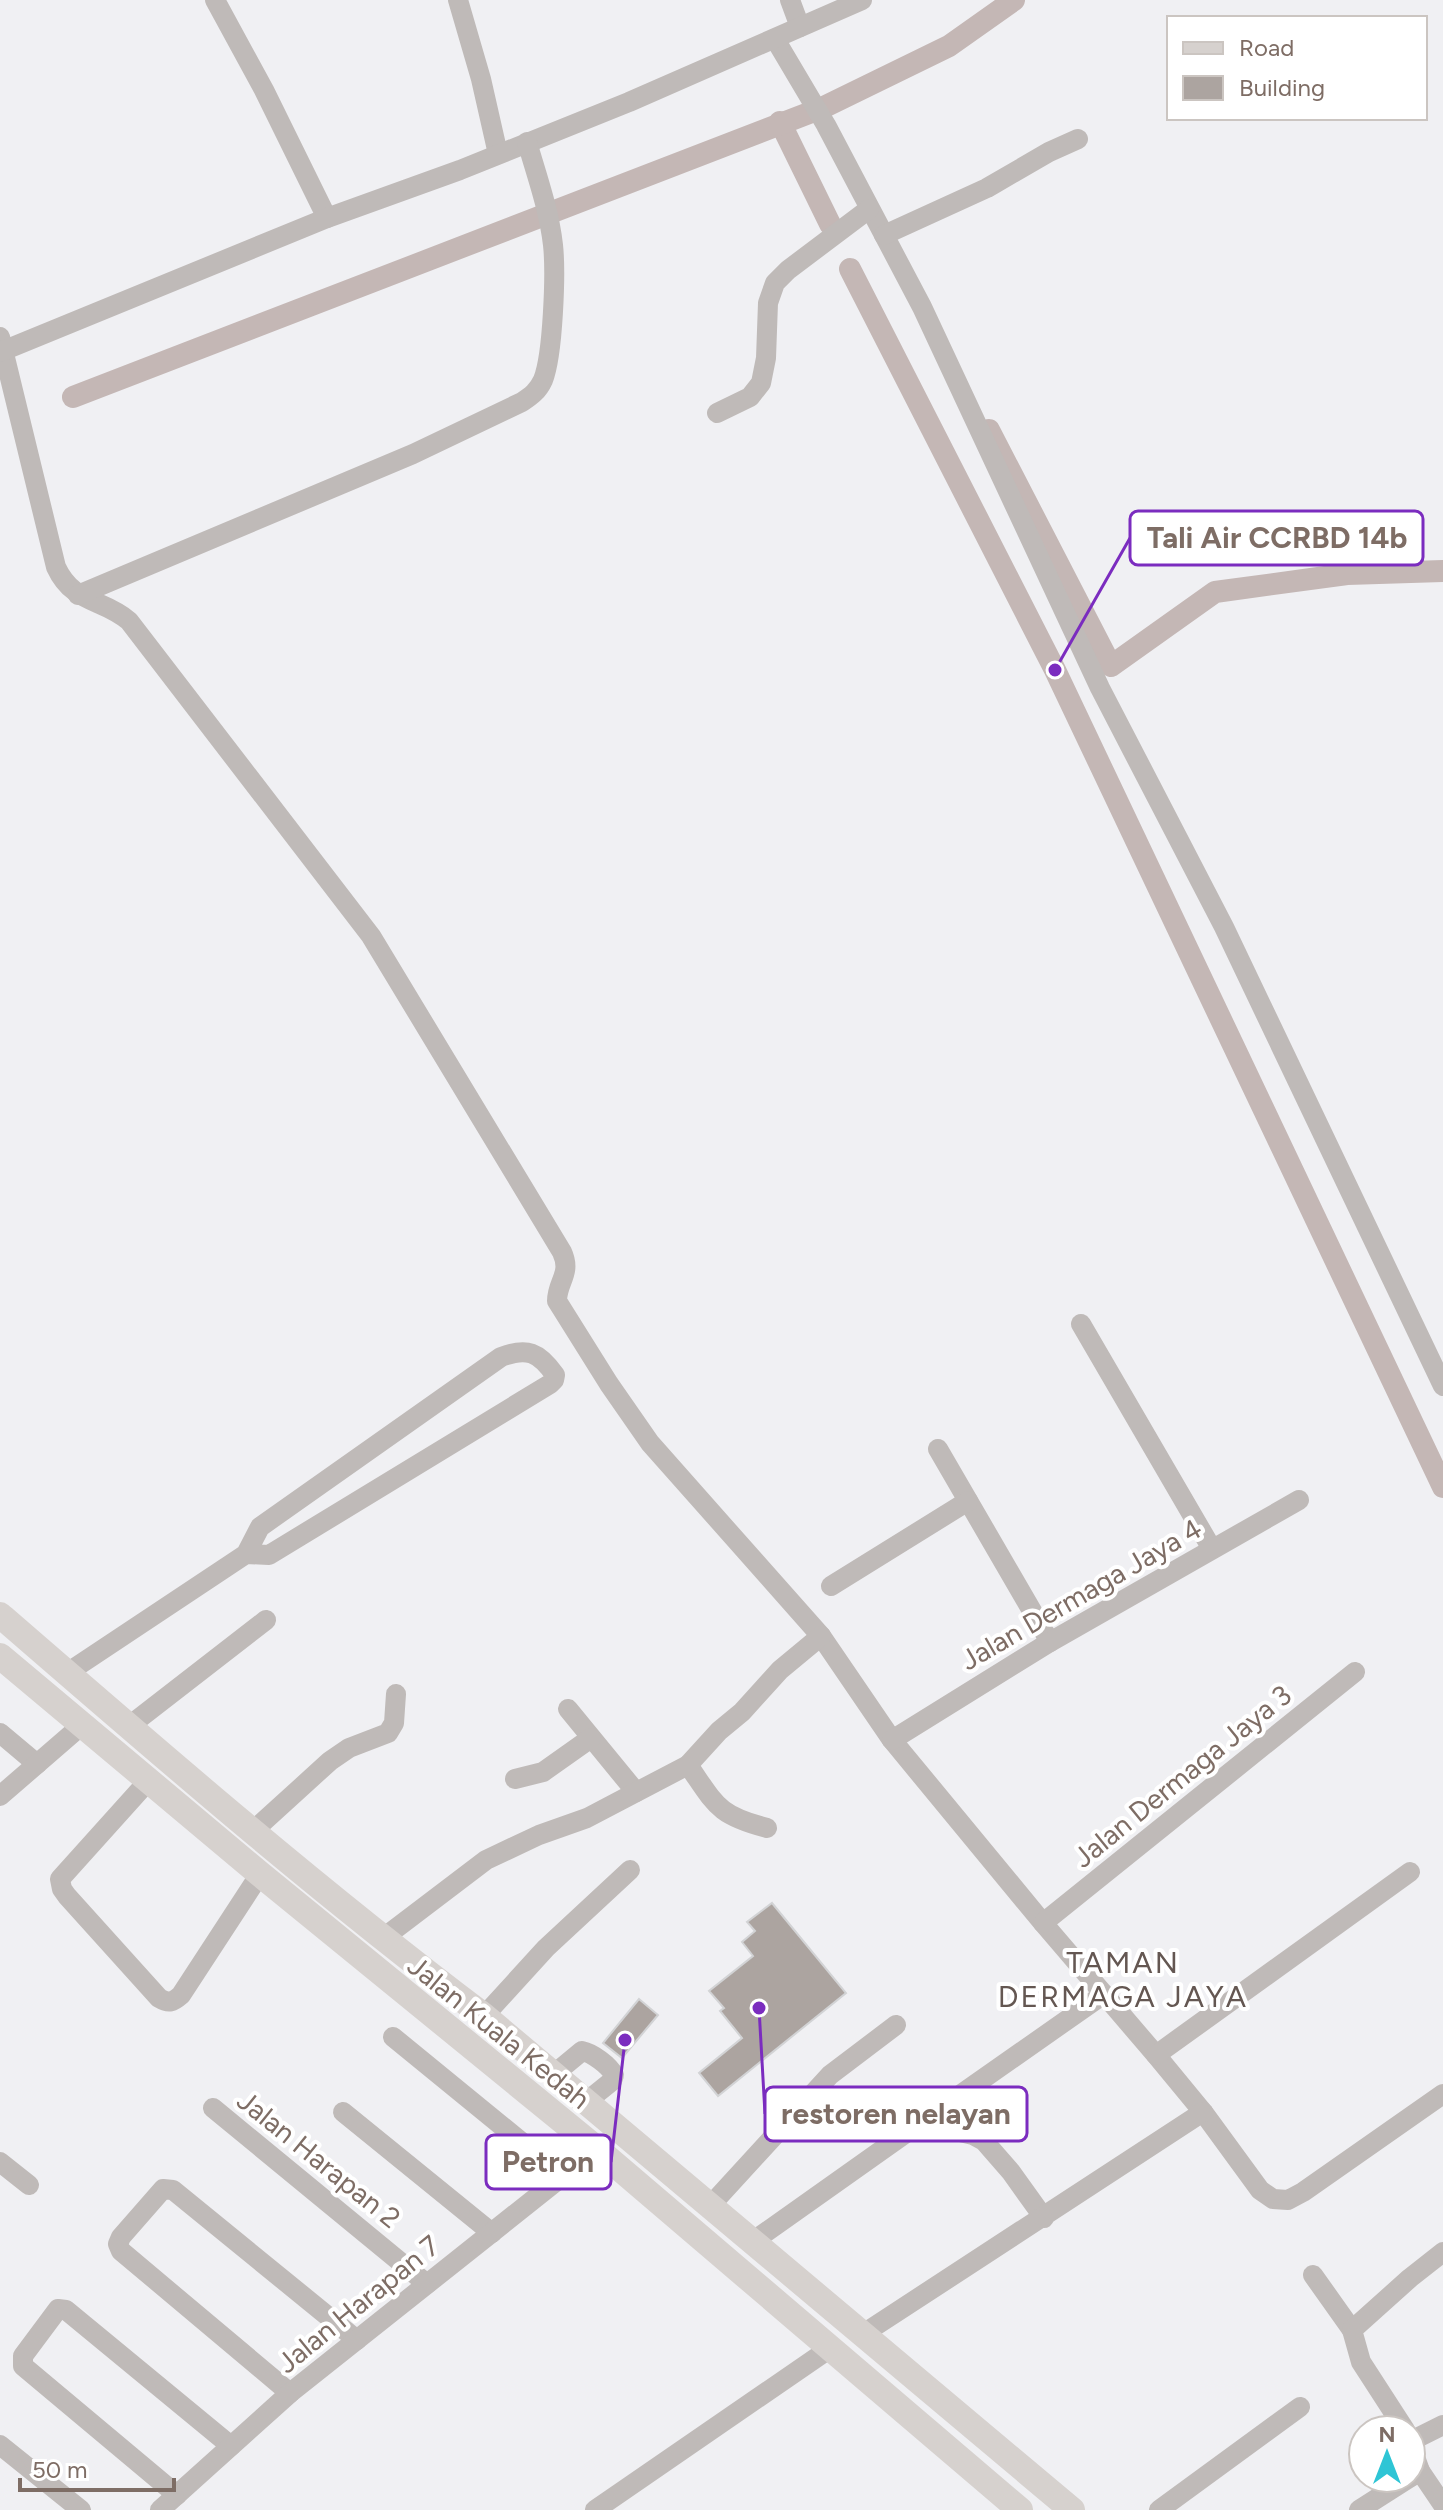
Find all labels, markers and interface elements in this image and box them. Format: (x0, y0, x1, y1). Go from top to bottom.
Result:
legend (1167, 16, 1427, 120)
text: Road (1239, 33, 1294, 62)
text: Building (1239, 73, 1325, 102)
callout: Tali Air CCRBD 14b (1130, 511, 1423, 565)
text: Tali Air CCRBD 14b (1147, 519, 1407, 556)
street label: Jalan Dermaga Jaya 4 (954, 1511, 1208, 1677)
street label: Jalan Dermaga Jaya 3 (1066, 1678, 1298, 1874)
district label: TAMAN DERMAGA JAYA (998, 1944, 1248, 2015)
street label: Jalan Kuala Kedah (401, 1948, 597, 2116)
street label: Jalan Harapan 2 (231, 2083, 407, 2235)
callout: restoren nelayan (765, 2087, 1027, 2141)
text: restoren nelayan (781, 2095, 1011, 2132)
callout: Petron (486, 2135, 611, 2189)
text: Petron (502, 2143, 594, 2180)
street label: Jalan Harapan 7 (270, 2228, 446, 2380)
north arrow (1347, 2414, 1427, 2494)
text: N (1378, 2421, 1396, 2448)
scale bar (20, 2442, 174, 2492)
text: 50 m (32, 2455, 88, 2484)

